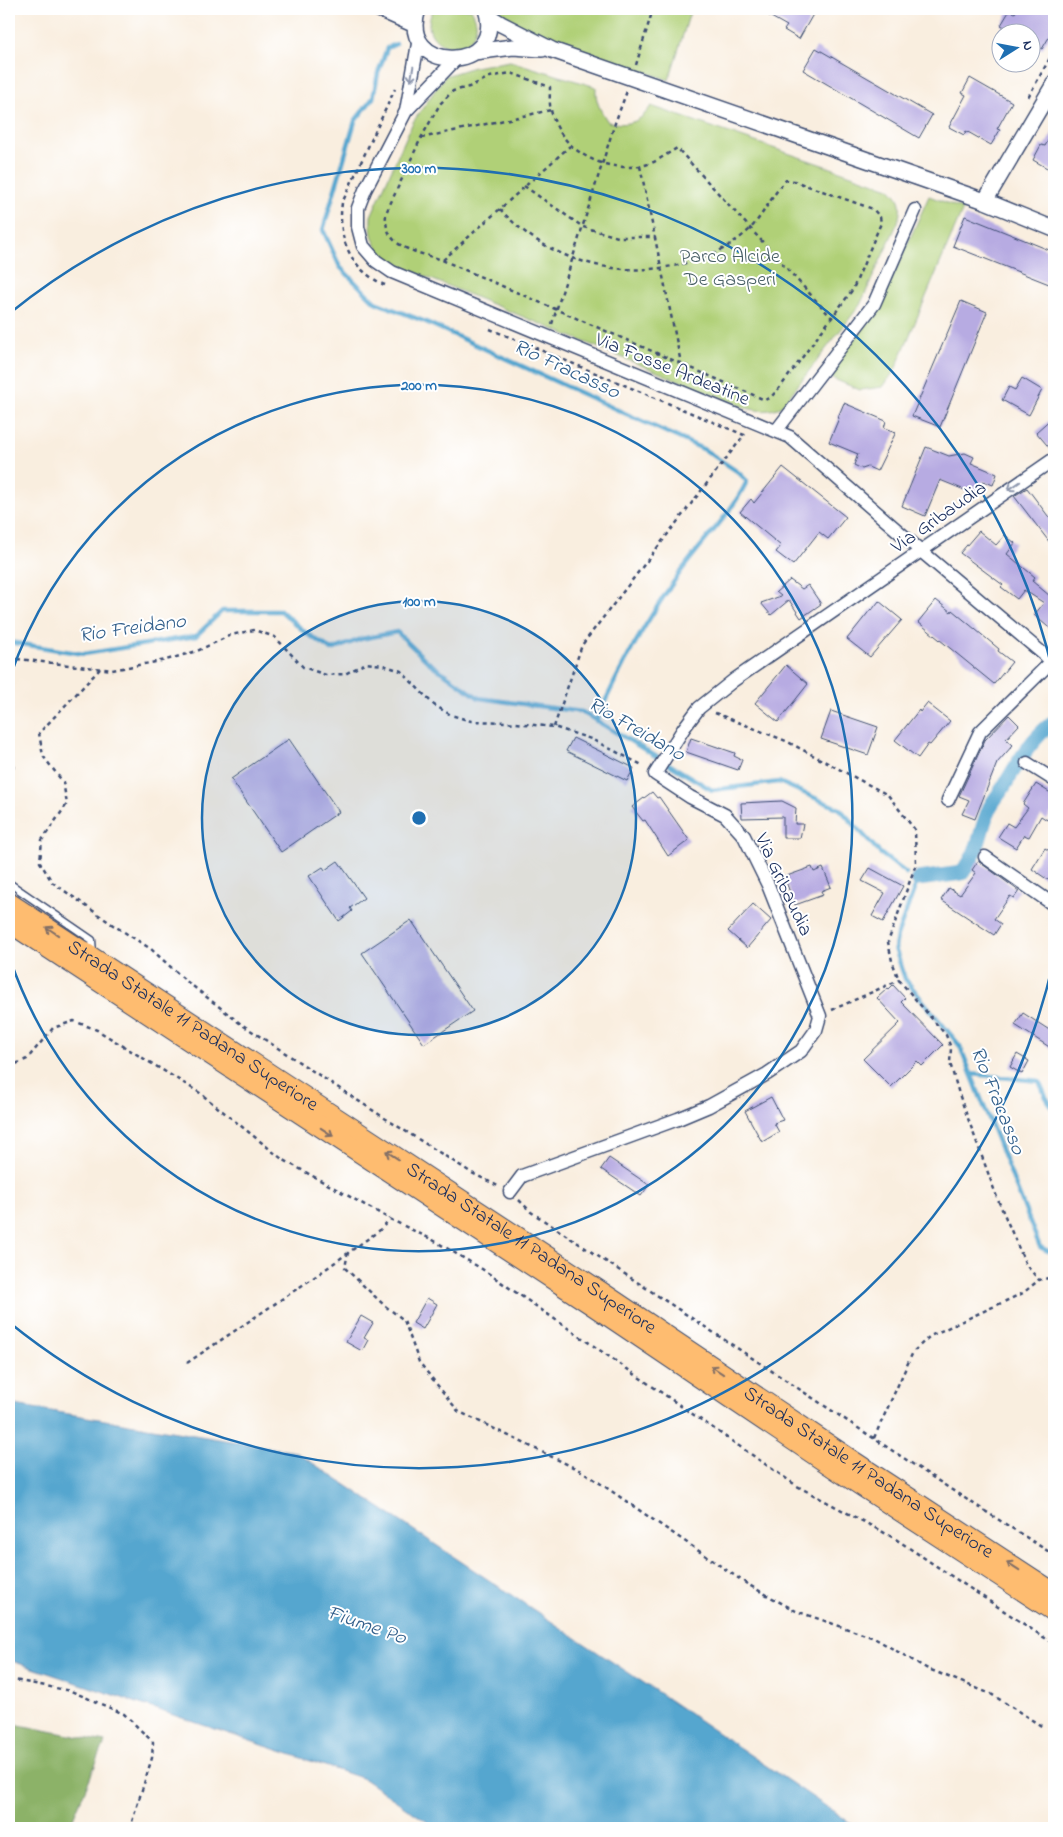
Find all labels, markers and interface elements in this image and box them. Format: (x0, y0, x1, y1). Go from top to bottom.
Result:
north arrow (990, 22, 1040, 72)
text: N (1016, 39, 1038, 52)
one-way arrow (407, 66, 417, 82)
text: 300 m (401, 158, 437, 180)
park label: Parco Alcide De Gasperi (680, 243, 780, 295)
street label: Via Fosse Ardeatine (590, 326, 754, 415)
water label: Rio Fracasso (508, 332, 625, 408)
text: 200 m (400, 375, 437, 397)
street label: Via Gribaudia (885, 474, 993, 562)
one-way arrow (1007, 481, 1021, 491)
text: 100 m (402, 591, 436, 613)
water label: Rio Freidano (77, 606, 189, 651)
water label: Rio Freidano (582, 690, 691, 770)
centre of rings (410, 809, 428, 827)
street label: Via Gribaudia (746, 828, 819, 941)
one-way arrow (45, 926, 59, 936)
street label: Strada Statale 11 Padana Superiore (61, 933, 324, 1120)
water label: Rio Fracasso (962, 1042, 1033, 1160)
one-way arrow (320, 1127, 334, 1137)
one-way arrow (385, 1150, 399, 1160)
street label: Strada Statale 11 Padana Superiore (400, 1156, 662, 1342)
one-way arrow (711, 1365, 725, 1375)
street label: Strada Statale 11 Padana Superiore (737, 1380, 999, 1567)
one-way arrow (1007, 1561, 1021, 1571)
water label: Fiume Po (323, 1598, 411, 1654)

